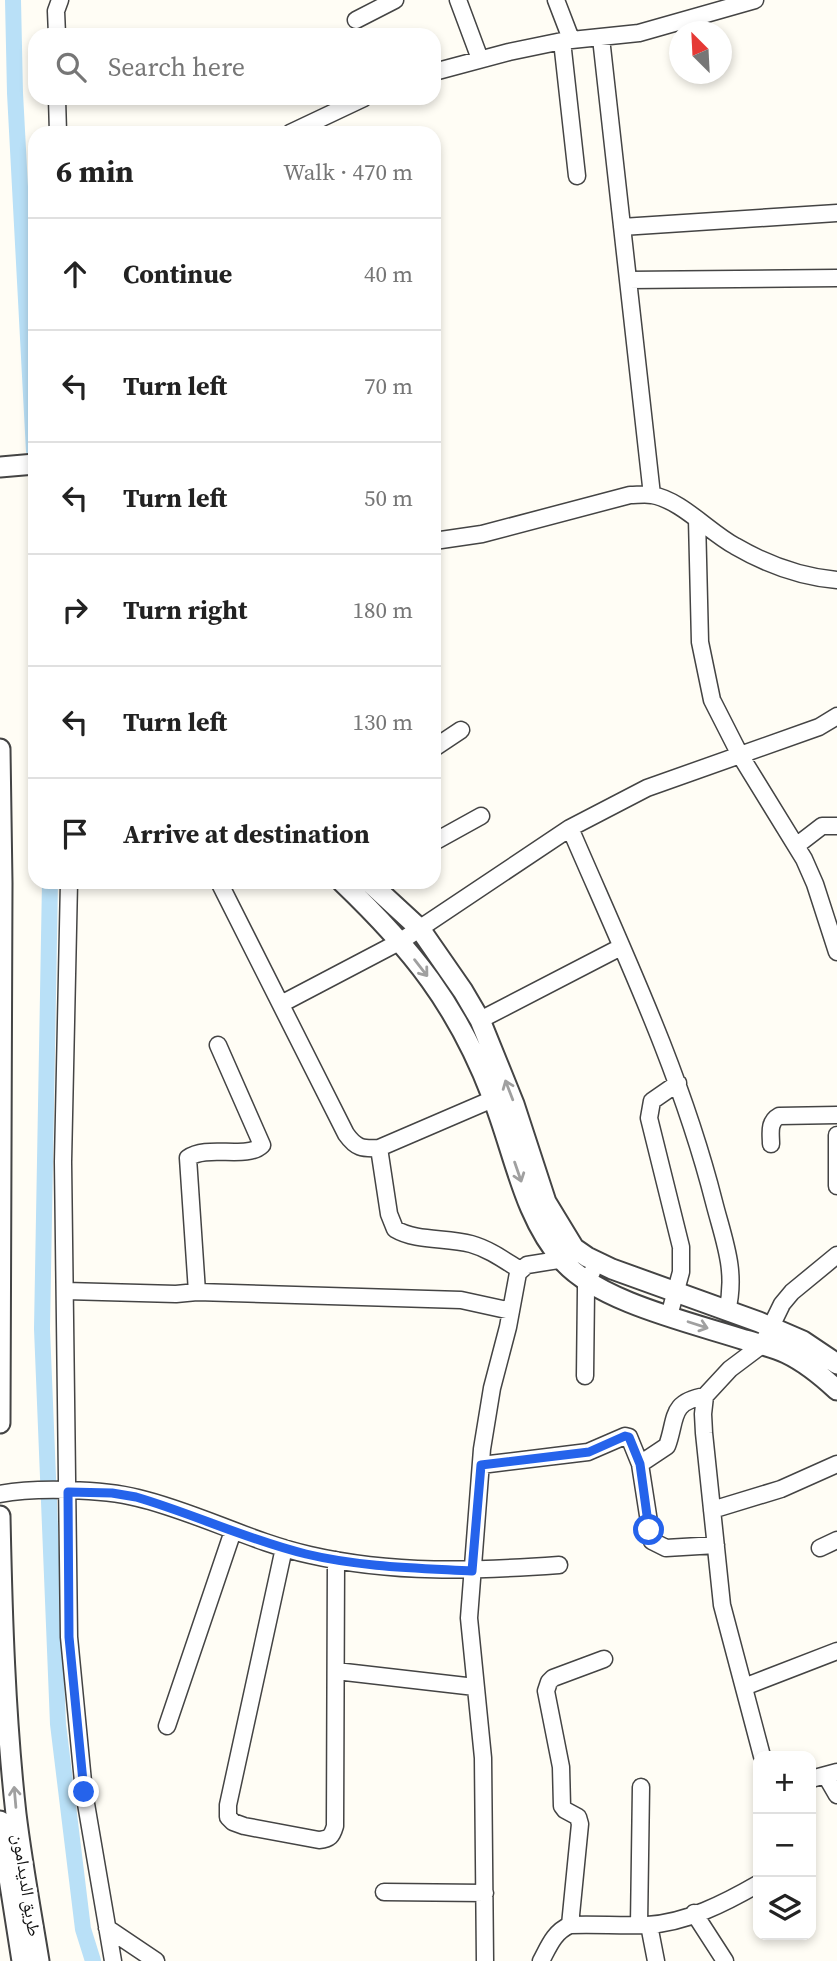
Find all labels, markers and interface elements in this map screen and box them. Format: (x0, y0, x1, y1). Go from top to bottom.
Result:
north arrow (669, 21, 732, 84)
search box (28, 28, 441, 105)
icon: search (52, 48, 90, 86)
text: Search here (108, 49, 245, 85)
text: 6 min (56, 151, 134, 192)
text: Walk · 470 m (283, 156, 413, 188)
icon: ahead (56, 255, 94, 293)
text: Continue (123, 256, 232, 292)
text: 40 m (364, 258, 413, 290)
icon: left (56, 367, 94, 405)
text: Turn left (123, 368, 227, 404)
text: 70 m (364, 370, 413, 402)
icon: left (56, 479, 94, 517)
text: Turn left (123, 480, 227, 516)
text: 50 m (364, 482, 413, 514)
icon: right (56, 591, 94, 629)
text: Turn right (123, 592, 247, 628)
text: 180 m (352, 594, 413, 626)
icon: left (56, 703, 94, 741)
text: Turn left (123, 704, 227, 740)
text: 130 m (352, 706, 413, 738)
icon: arrive (56, 815, 94, 853)
text: Arrive at destination (123, 816, 370, 852)
one-way arrow (414, 958, 429, 977)
one-way arrow (501, 1080, 514, 1102)
one-way arrow (513, 1161, 525, 1183)
one-way arrow (687, 1320, 709, 1332)
route start (633, 1514, 664, 1545)
map controls (753, 1751, 816, 1940)
button: + (753, 1751, 816, 1814)
route end (68, 1776, 99, 1807)
one-way arrow (8, 1786, 21, 1808)
button: − (753, 1814, 816, 1877)
street label: طريق الديدامون (7, 1832, 47, 1938)
button: layers (753, 1877, 816, 1940)

